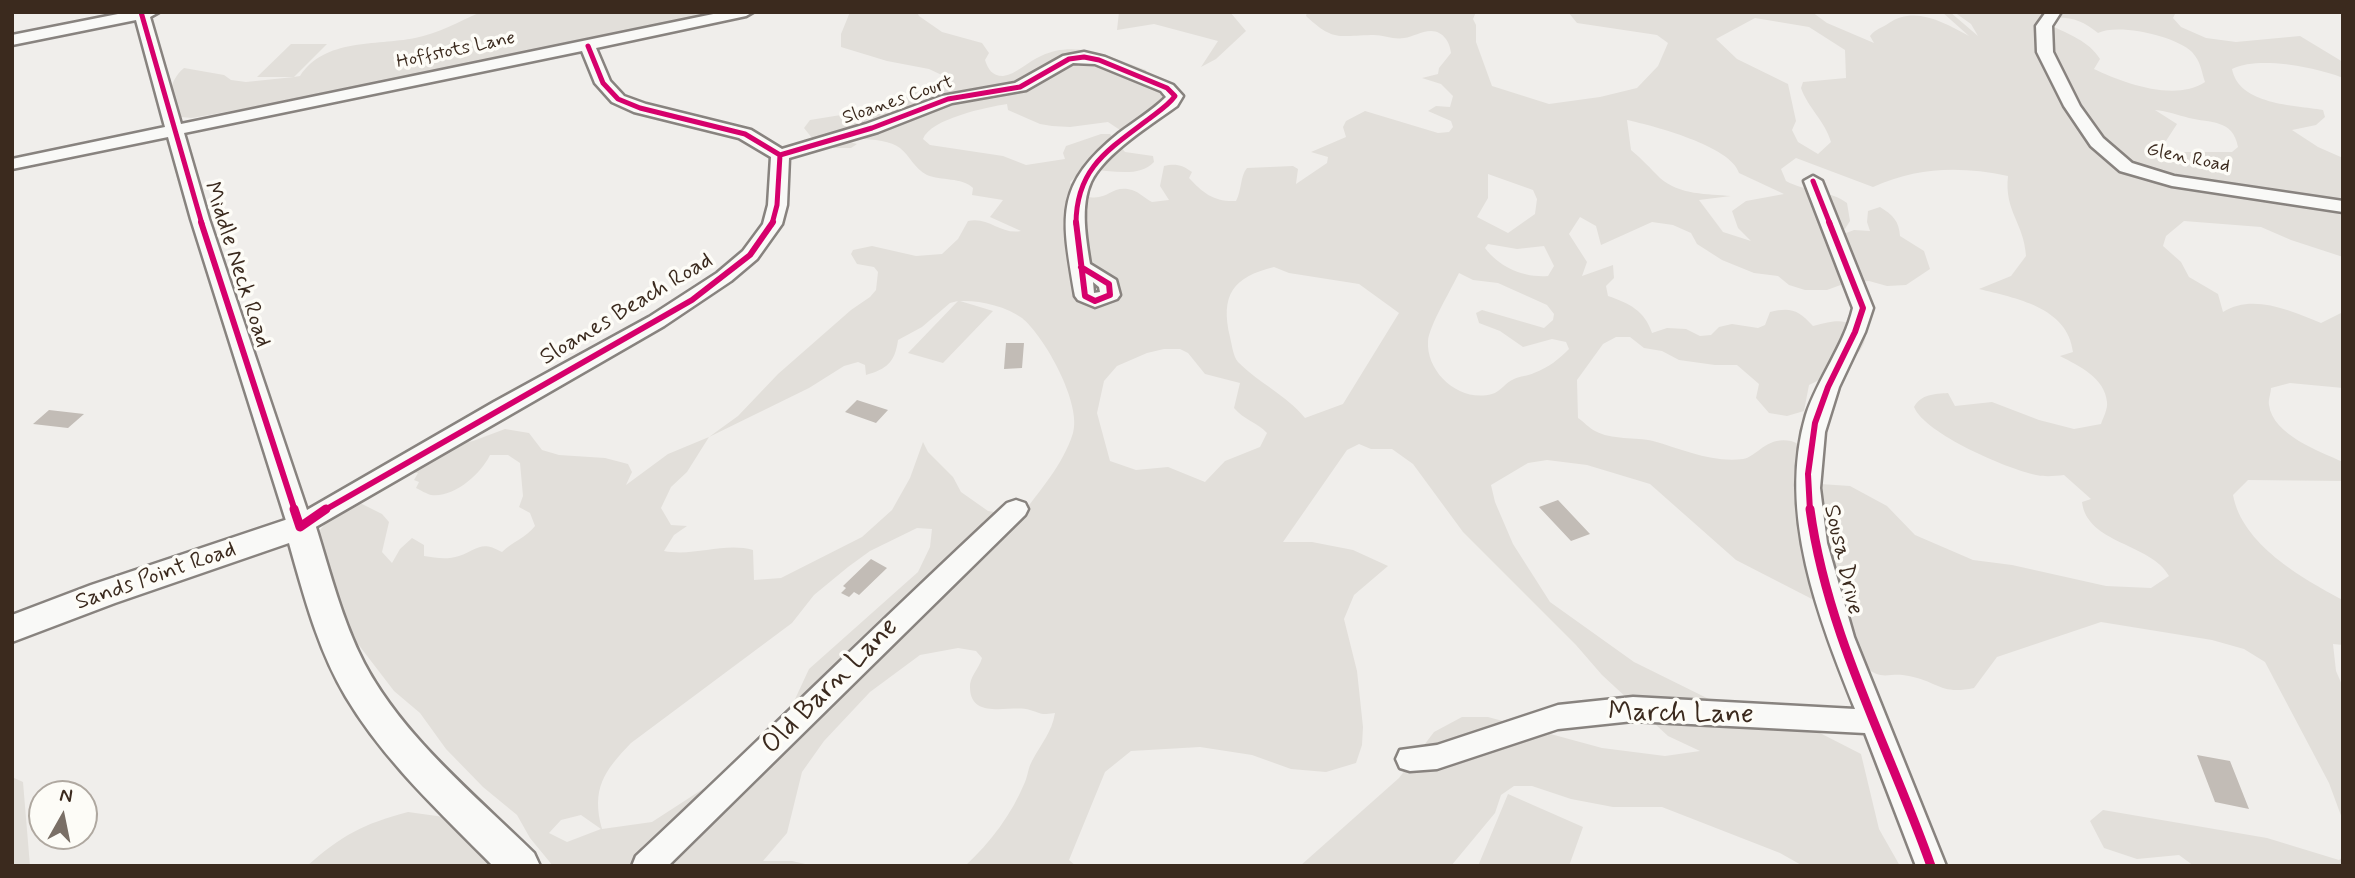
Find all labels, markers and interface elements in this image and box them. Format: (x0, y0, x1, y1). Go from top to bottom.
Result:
street label: Hoffstots Lane (395, 27, 517, 75)
street label: Sloanes Court (840, 71, 956, 131)
street label: Glen Road (2144, 139, 2232, 179)
street label: Middle Neck Road (196, 179, 276, 351)
street label: Sloanes Beach Road (536, 248, 718, 372)
street label: Sousa Drive (1816, 502, 1868, 618)
street label: Sands Point Road (72, 537, 240, 617)
street label: Old Barn Lane (755, 611, 907, 763)
street label: March Lane (1608, 697, 1754, 733)
north arrow (28, 780, 98, 850)
text: N (58, 782, 74, 809)

